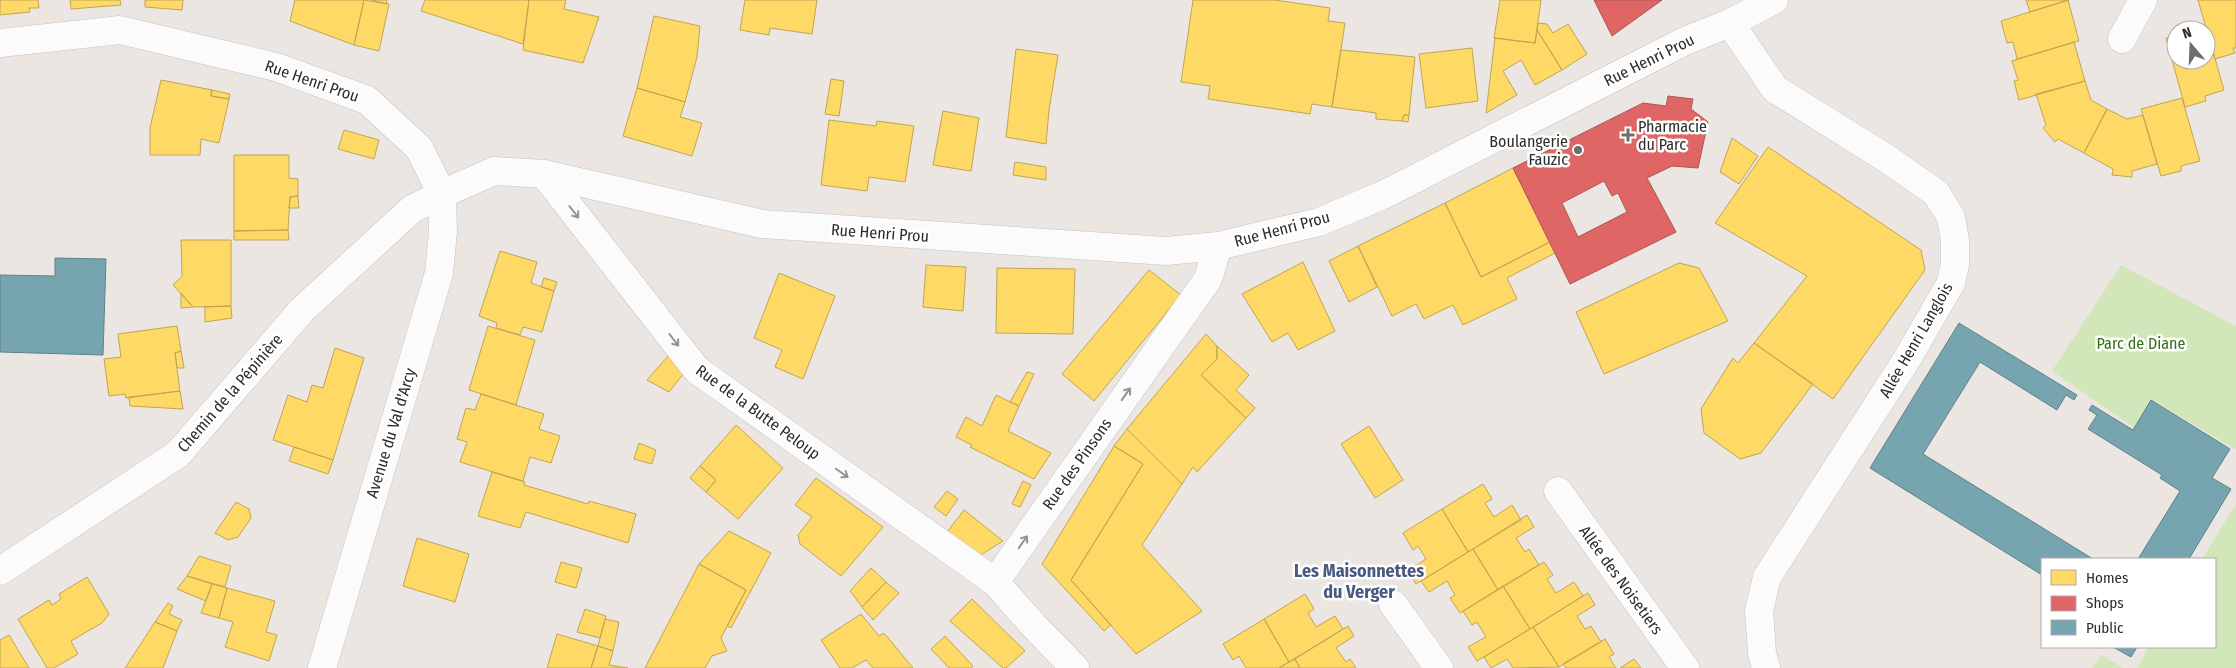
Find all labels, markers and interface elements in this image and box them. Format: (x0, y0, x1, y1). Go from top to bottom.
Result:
north arrow (2166, 20, 2216, 70)
text: N (2180, 24, 2194, 43)
street label: Rue Henri Prou (1601, 30, 1697, 90)
street label: Rue Henri Prou (263, 56, 361, 106)
place label: Pharmacie du Parc (1638, 117, 1707, 154)
marker: Pharmacie du Parc (1622, 129, 1634, 141)
place label: Boulangerie Fauzic (1489, 132, 1568, 169)
marker: Boulangerie Fauzic (1572, 144, 1584, 156)
one-way arrow (569, 205, 579, 219)
street label: Rue Henri Prou (1232, 207, 1332, 251)
street label: Rue Henri Prou (830, 220, 930, 246)
street label: Allée Henri Langlois (1875, 279, 1957, 401)
street label: Chemin de la Pépinière (173, 330, 287, 456)
one-way arrow (668, 334, 679, 347)
park label: Parc de Diane (2097, 334, 2186, 353)
street label: Rue de la Butte Peloup (692, 361, 824, 463)
street label: Avenue du Val d'Arcy (362, 365, 420, 500)
one-way arrow (1121, 387, 1131, 401)
street label: Rue des Pinsons (1038, 415, 1116, 513)
one-way arrow (835, 468, 849, 478)
street label: Allée des Noisetiers (1575, 522, 1667, 638)
one-way arrow (1018, 535, 1028, 549)
legend (2041, 558, 2216, 648)
district label: Les Maisonnettes du Verger (1294, 560, 1424, 603)
text: Homes (2086, 569, 2128, 587)
text: Shops (2086, 594, 2124, 612)
text: Public (2086, 619, 2124, 637)

